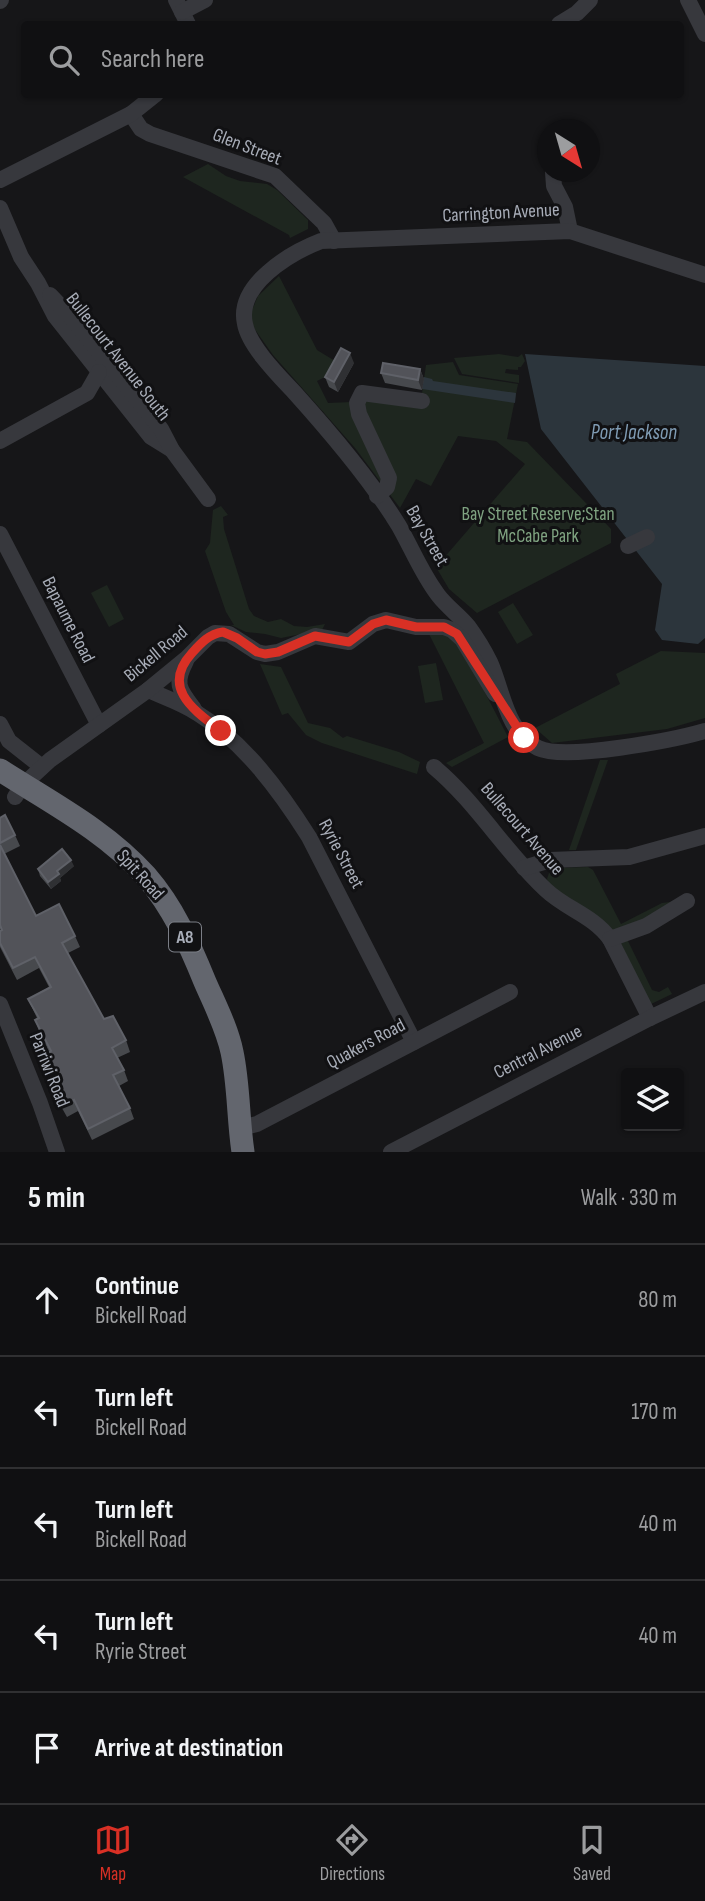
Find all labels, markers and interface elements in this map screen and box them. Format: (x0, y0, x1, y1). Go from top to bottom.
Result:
search box (21, 21, 684, 98)
icon: search (45, 41, 83, 79)
text: Search here (101, 44, 204, 75)
north arrow (537, 119, 600, 182)
street label: Glen Street (209, 123, 285, 171)
street label: Carrington Avenue (442, 198, 560, 228)
street label: Bullecourt Avenue South (61, 288, 175, 426)
water label: Port Jackson (591, 420, 677, 445)
street label: Bay Street (401, 502, 454, 571)
park label: Bay Street Reserve;Stan McCabe Park (461, 503, 615, 548)
street label: Bapaume Road (37, 573, 99, 667)
street label: Bickell Road (120, 621, 192, 687)
route end (205, 715, 236, 746)
route start (508, 722, 539, 753)
street label: Bullecourt Avenue (475, 778, 569, 880)
street label: Ryrie Street (313, 815, 369, 893)
street label: Spit Road (111, 845, 169, 905)
road number: A8 (169, 922, 201, 952)
street label: Quakers Road (323, 1014, 409, 1074)
street label: Central Avenue (490, 1020, 586, 1084)
street label: Parriwi Road (24, 1029, 74, 1111)
map controls (621, 1068, 684, 1131)
button: layers (621, 1068, 684, 1131)
text: 5 min (28, 1180, 85, 1216)
text: Walk · 330 m (581, 1184, 677, 1212)
text: Continue (95, 1271, 179, 1302)
icon: ahead (28, 1281, 66, 1319)
text: 80 m (638, 1286, 677, 1314)
text: Bickell Road (95, 1302, 187, 1330)
text: Turn left (95, 1383, 173, 1414)
icon: left (28, 1393, 66, 1431)
text: 170 m (631, 1398, 677, 1426)
text: Bickell Road (95, 1414, 187, 1442)
text: Turn left (95, 1495, 173, 1526)
icon: left (28, 1505, 66, 1543)
text: 40 m (639, 1510, 677, 1538)
text: Bickell Road (95, 1526, 187, 1554)
text: Turn left (95, 1607, 173, 1638)
icon: left (28, 1617, 66, 1655)
text: 40 m (639, 1622, 677, 1650)
text: Ryrie Street (95, 1638, 186, 1666)
icon: arrive (28, 1729, 66, 1767)
text: Arrive at destination (95, 1733, 283, 1764)
tab: Map (94, 1821, 132, 1886)
tab: Directions (320, 1821, 385, 1886)
tab: Saved (573, 1821, 611, 1886)

